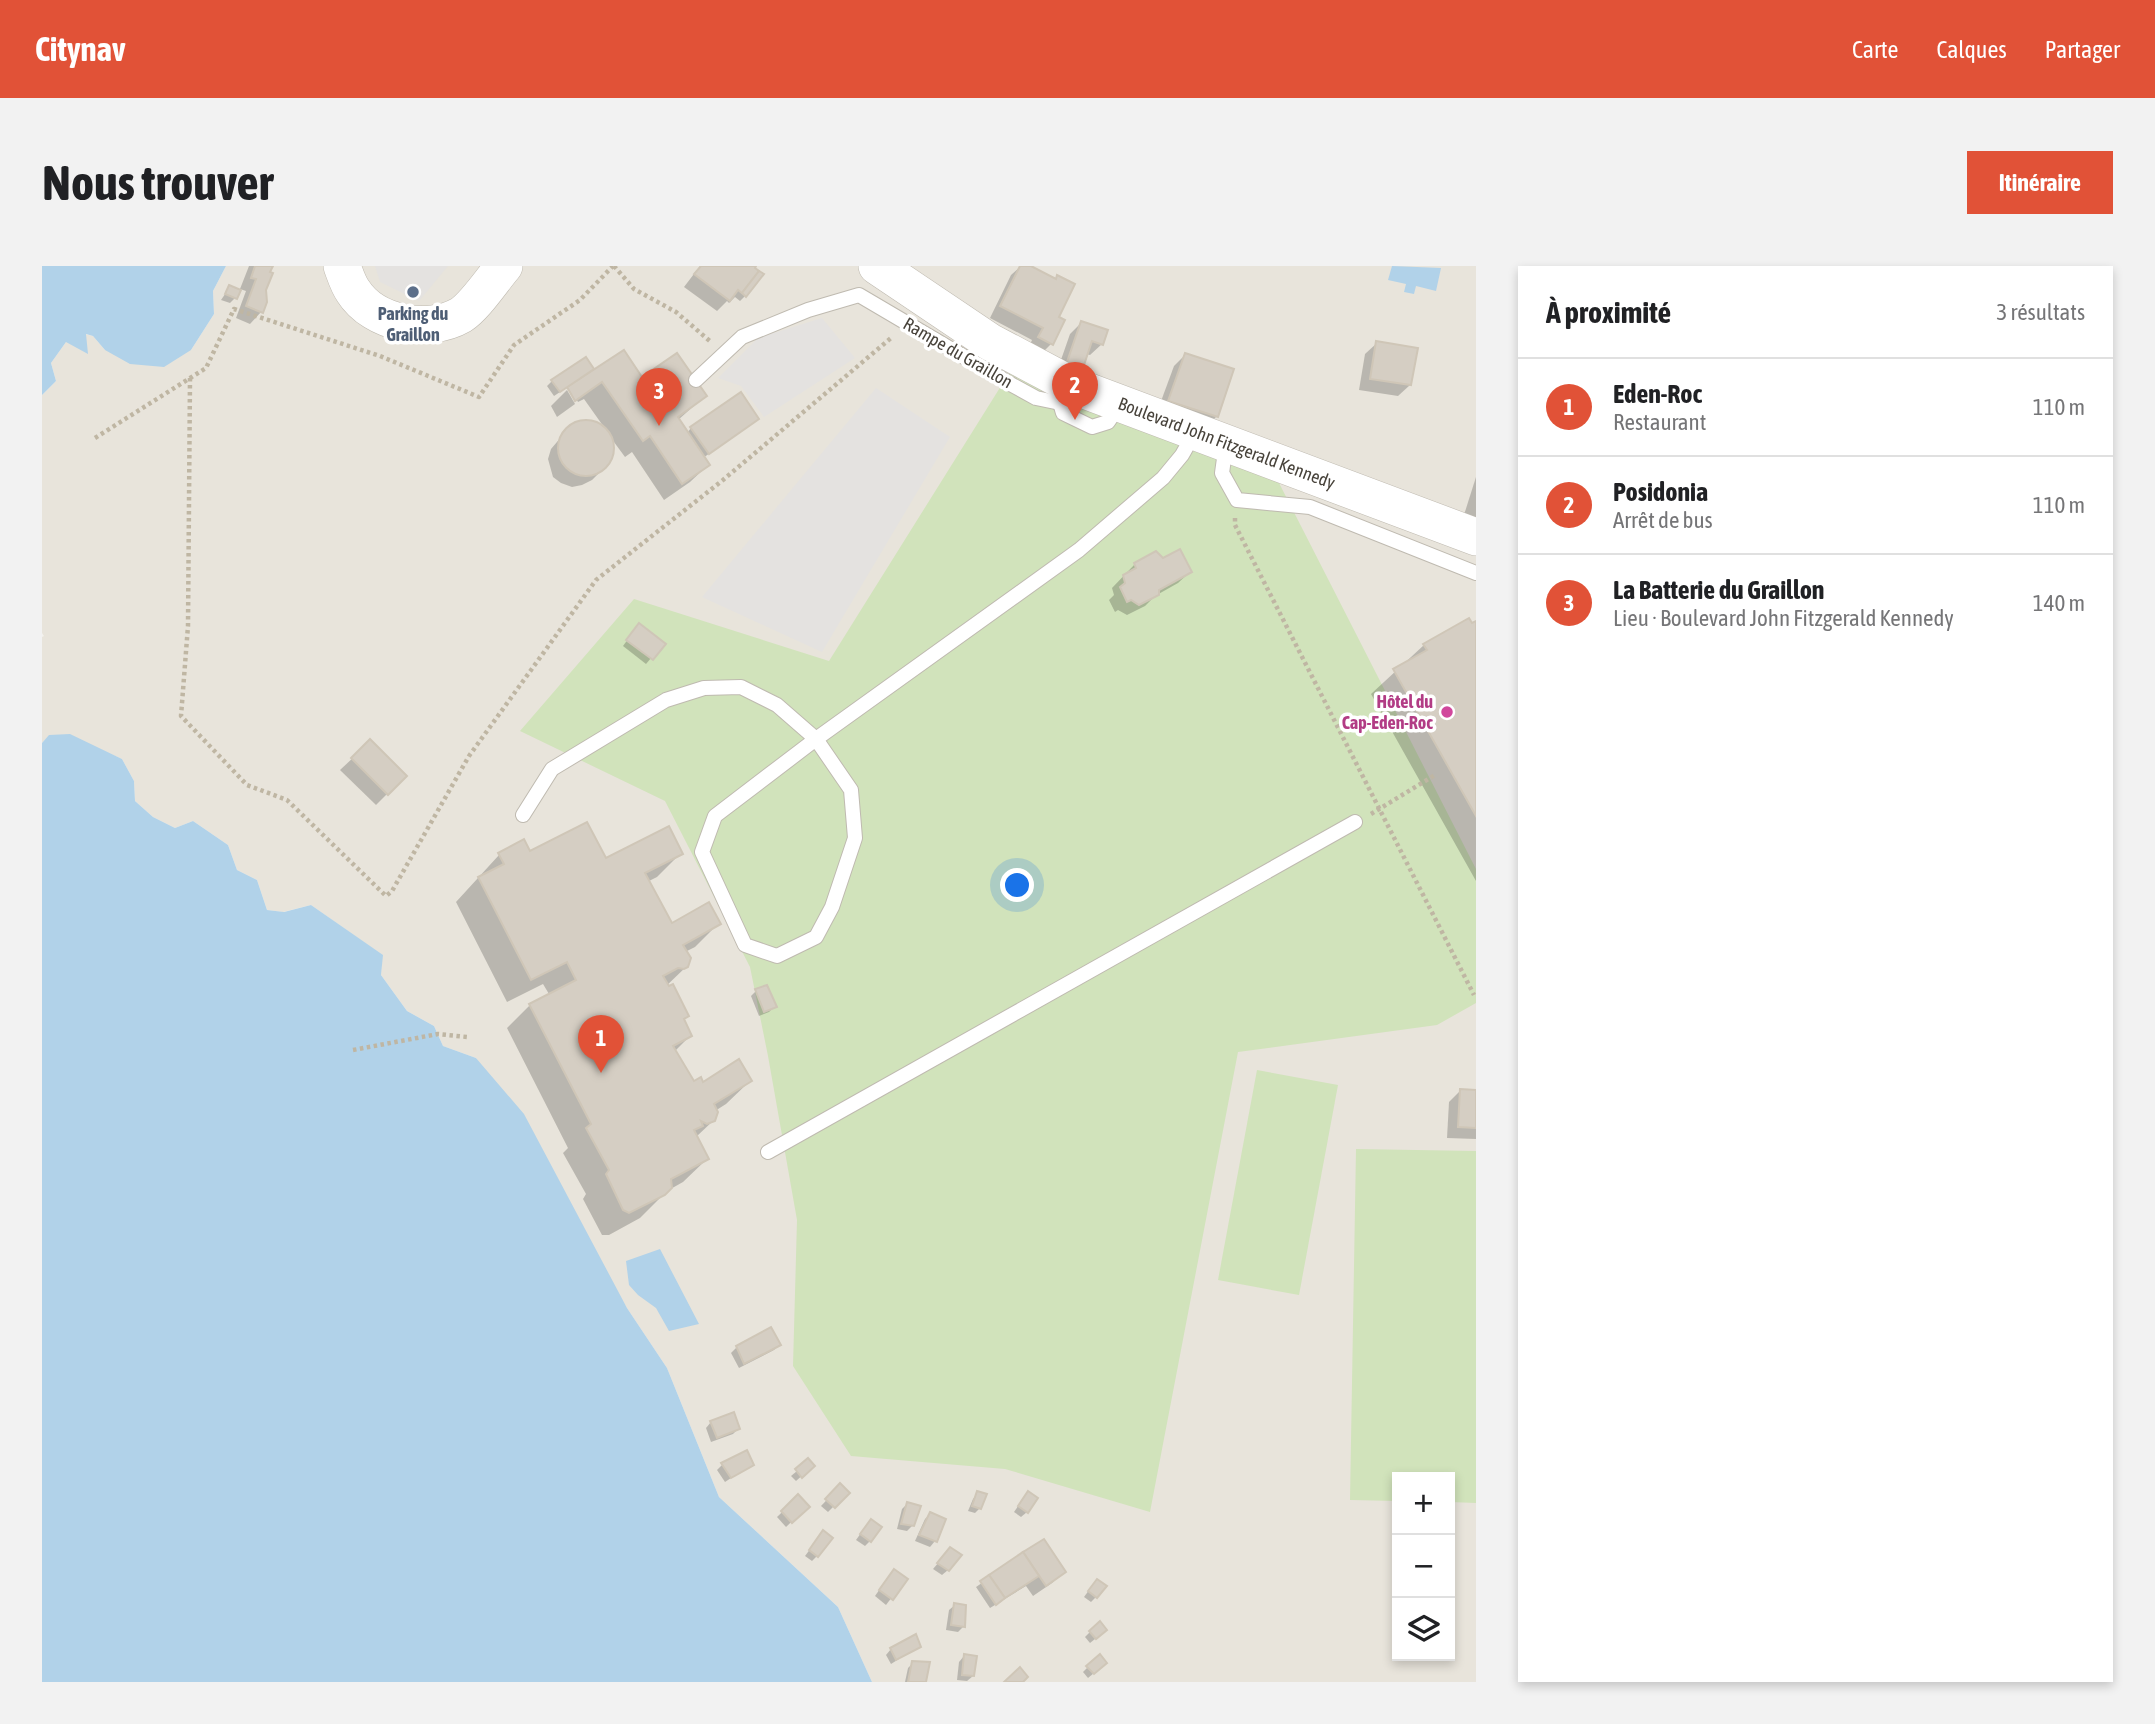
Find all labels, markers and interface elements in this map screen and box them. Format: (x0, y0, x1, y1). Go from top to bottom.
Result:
text: Citynav (35, 30, 126, 68)
text: Carte (1852, 36, 1898, 63)
text: Calques (1936, 36, 2007, 63)
text: Partager (2045, 36, 2120, 63)
button: Itinéraire (1967, 151, 2113, 214)
text: Nous trouver (42, 154, 273, 210)
marker: Parking du Graillon (405, 284, 421, 300)
text: À proximité (1546, 295, 1671, 329)
text: 3 résultats (1996, 299, 2085, 325)
place label: Parking du Graillon (378, 303, 448, 345)
street label: Rampe du Graillon (900, 313, 1017, 392)
pin: 2 (1052, 362, 1098, 420)
pin: 3 (636, 368, 682, 426)
text: Eden-Roc (1613, 379, 1702, 409)
street label: Boulevard John Fitzgerald Kennedy (1115, 393, 1338, 493)
text: 1 (1564, 394, 1574, 420)
text: 110 m (2033, 394, 2085, 420)
text: Restaurant (1613, 409, 1706, 435)
text: Posidonia (1613, 477, 1708, 507)
text: 2 (1564, 492, 1574, 518)
text: 110 m (2033, 492, 2085, 518)
text: Arrêt de bus (1613, 507, 1713, 533)
text: La Batterie du Graillon (1613, 575, 1824, 605)
text: 3 (1564, 590, 1574, 616)
text: 140 m (2033, 590, 2085, 616)
text: Lieu · Boulevard John Fitzgerald Kennedy (1613, 605, 1954, 631)
place label: Hôtel du Cap-Eden-Roc (1342, 691, 1433, 733)
marker: Hôtel du Cap-Eden-Roc (1439, 704, 1455, 720)
your location (1000, 868, 1034, 902)
pin: 1 (578, 1015, 624, 1073)
map controls (1392, 1472, 1455, 1661)
button: + (1392, 1472, 1455, 1535)
button: − (1392, 1535, 1455, 1598)
button: layers (1392, 1598, 1455, 1661)

